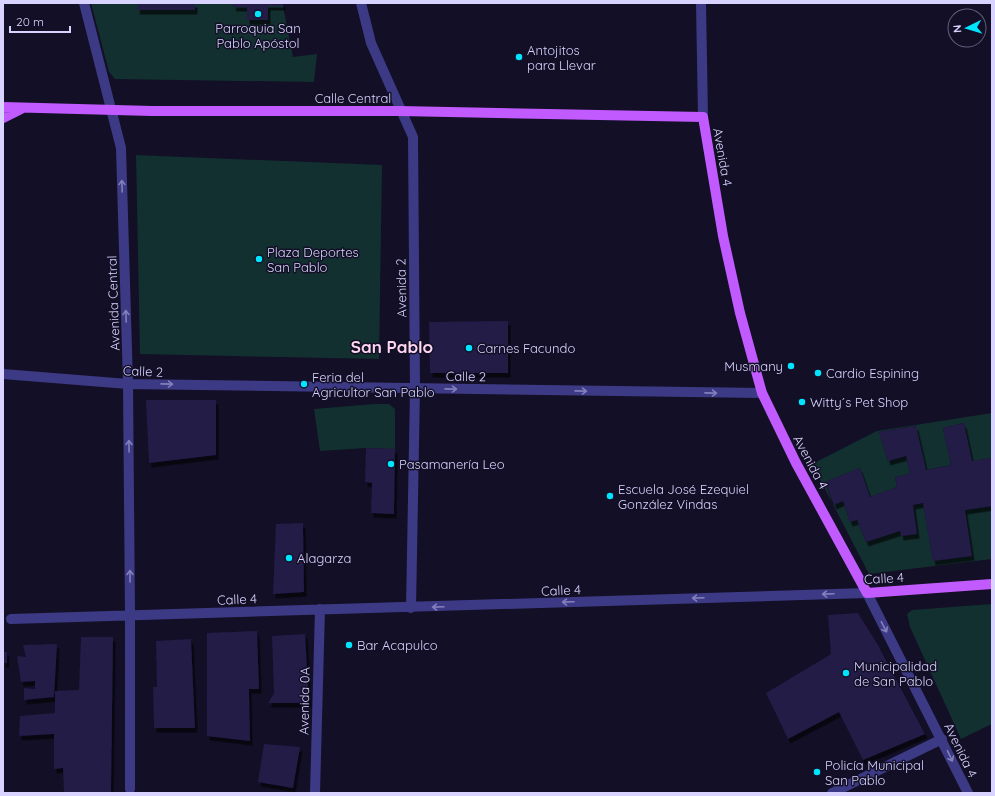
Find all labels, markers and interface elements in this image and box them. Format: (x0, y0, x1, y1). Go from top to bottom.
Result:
scale bar (10, 8, 70, 34)
north arrow (947, 8, 987, 48)
marker: Parroquia San Pablo Apóstol (253, 9, 263, 19)
text: 20 m (16, 14, 44, 29)
place label: Parroquia San Pablo Apóstol (215, 20, 301, 51)
text: N (950, 24, 964, 34)
place label: Antojitos para Llevar (527, 42, 596, 73)
marker: Antojitos para Llevar (514, 52, 524, 62)
street label: Calle Central (315, 90, 391, 106)
street label: Avenida 4 (710, 127, 736, 187)
one-way arrow (119, 180, 126, 193)
place label: Plaza Deportes San Pablo (267, 244, 359, 275)
marker: Plaza Deportes San Pablo (254, 254, 264, 264)
street label: Avenida Central (103, 255, 123, 351)
street label: Avenida 2 (392, 258, 410, 318)
one-way arrow (123, 310, 130, 323)
district label: San Pablo (351, 336, 433, 357)
place label: Carnes Facundo (477, 340, 575, 356)
marker: Carnes Facundo (464, 343, 474, 353)
place label: Musmany (724, 358, 783, 374)
marker: Musmany (786, 361, 796, 371)
street label: Calle 2 (123, 362, 163, 380)
place label: Cardio Espining (826, 365, 919, 381)
street label: Calle 2 (446, 368, 486, 384)
marker: Cardio Espining (813, 368, 823, 378)
place label: Feria del Agricultor San Pablo (312, 369, 435, 400)
marker: Feria del Agricultor San Pablo (299, 379, 309, 389)
one-way arrow (160, 381, 173, 388)
one-way arrow (444, 385, 457, 393)
one-way arrow (574, 387, 587, 395)
one-way arrow (704, 389, 717, 396)
place label: Witty´s Pet Shop (810, 394, 908, 410)
marker: Witty´s Pet Shop (797, 397, 807, 407)
street label: Avenida 4 (790, 432, 832, 492)
one-way arrow (125, 440, 133, 453)
place label: Pasamanería Leo (399, 456, 505, 472)
marker: Pasamanería Leo (386, 459, 396, 469)
place label: Escuela José Ezequiel González Vindas (618, 481, 749, 512)
marker: Escuela José Ezequiel González Vindas (605, 491, 615, 501)
place label: Alagarza (297, 550, 351, 566)
marker: Alagarza (284, 553, 294, 563)
street label: Calle 4 (864, 569, 905, 587)
one-way arrow (126, 570, 134, 583)
street label: Calle 4 (541, 581, 581, 599)
street label: Calle 4 (217, 590, 257, 608)
one-way arrow (822, 590, 835, 598)
one-way arrow (692, 594, 705, 602)
one-way arrow (562, 599, 575, 606)
one-way arrow (432, 603, 445, 610)
one-way arrow (881, 621, 889, 633)
place label: Bar Acapulco (357, 637, 438, 653)
marker: Bar Acapulco (344, 640, 354, 650)
place label: Municipalidad de San Pablo (854, 658, 937, 689)
street label: Avenida 0A (295, 666, 313, 735)
marker: Municipalidad de San Pablo (841, 668, 851, 678)
street label: Avenida 4 (941, 720, 981, 780)
one-way arrow (947, 749, 954, 761)
place label: Policía Municipal San Pablo (825, 757, 924, 788)
marker: Policía Municipal San Pablo (812, 767, 822, 777)

